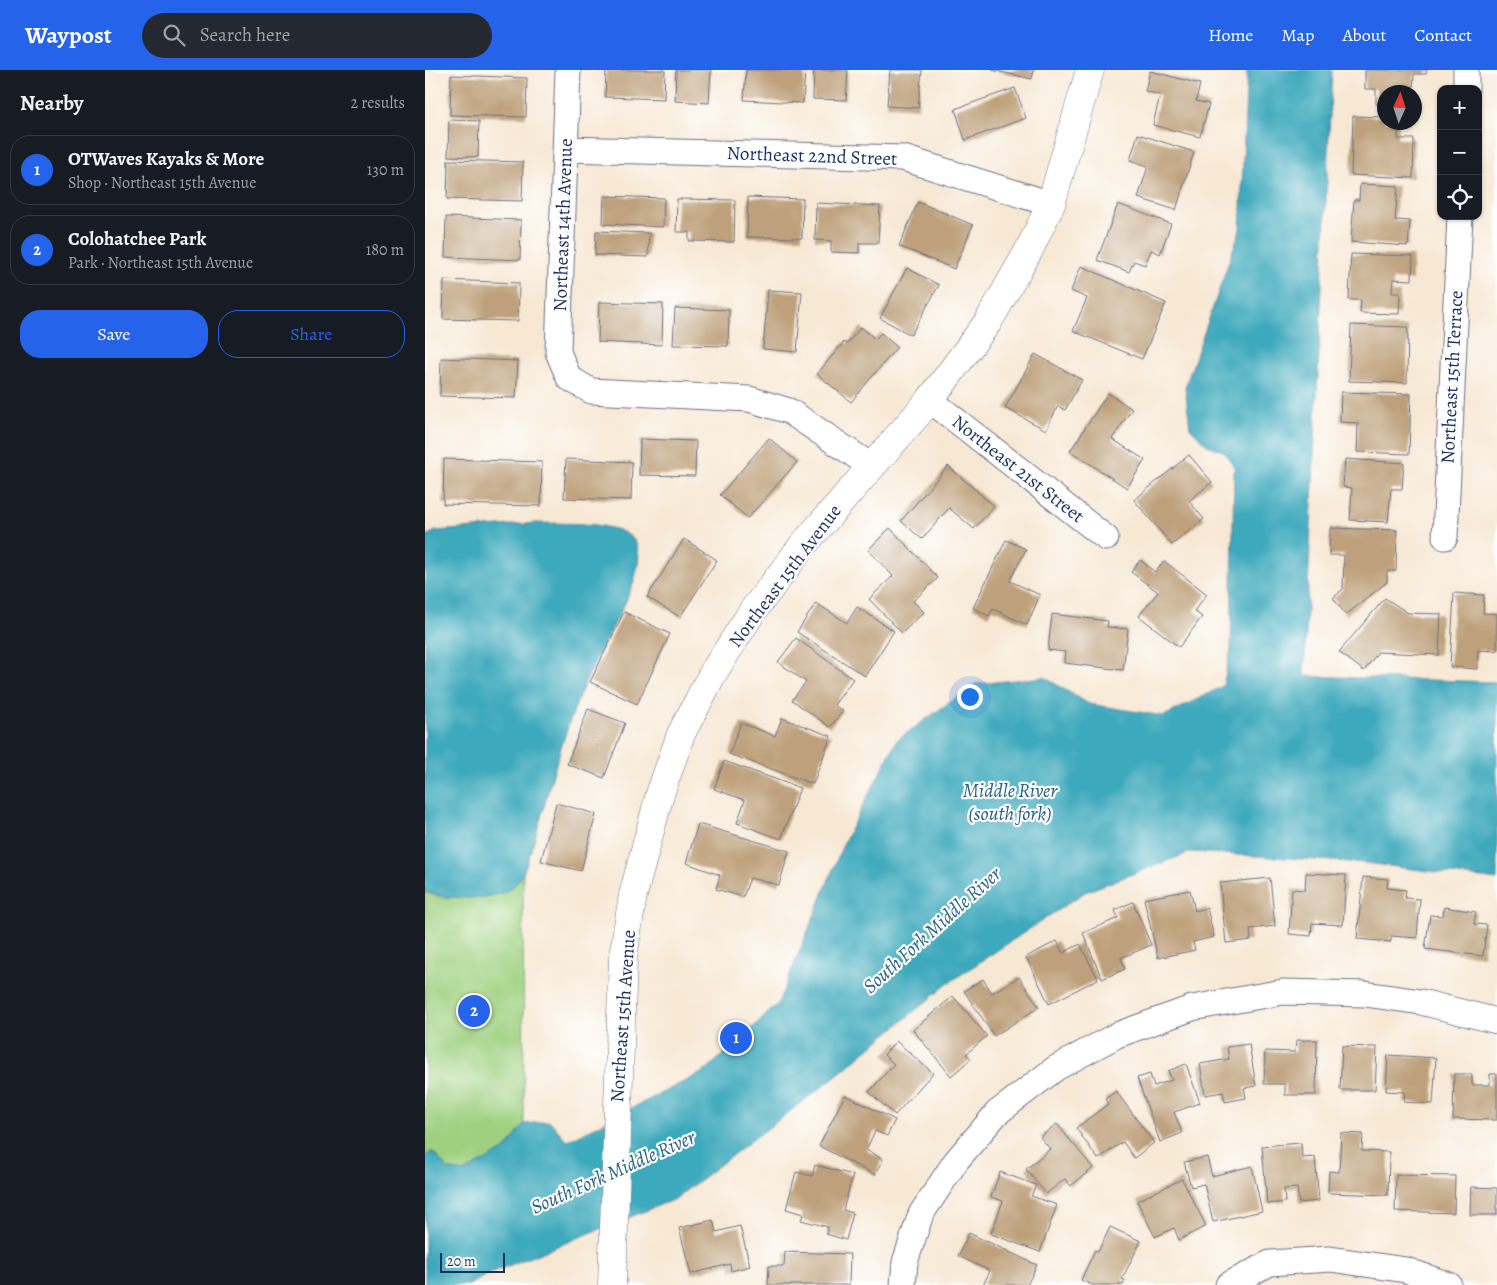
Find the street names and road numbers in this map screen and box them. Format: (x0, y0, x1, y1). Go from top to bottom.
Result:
street label: Northeast 14th Avenue (547, 138, 579, 312)
street label: Northeast 22nd Street (726, 140, 898, 172)
street label: Northeast 15th Terrace (1434, 290, 1470, 464)
street label: Northeast 21st Street (946, 409, 1090, 529)
street label: Northeast 15th Avenue (723, 499, 847, 653)
street label: Northeast 15th Avenue (604, 929, 642, 1103)

